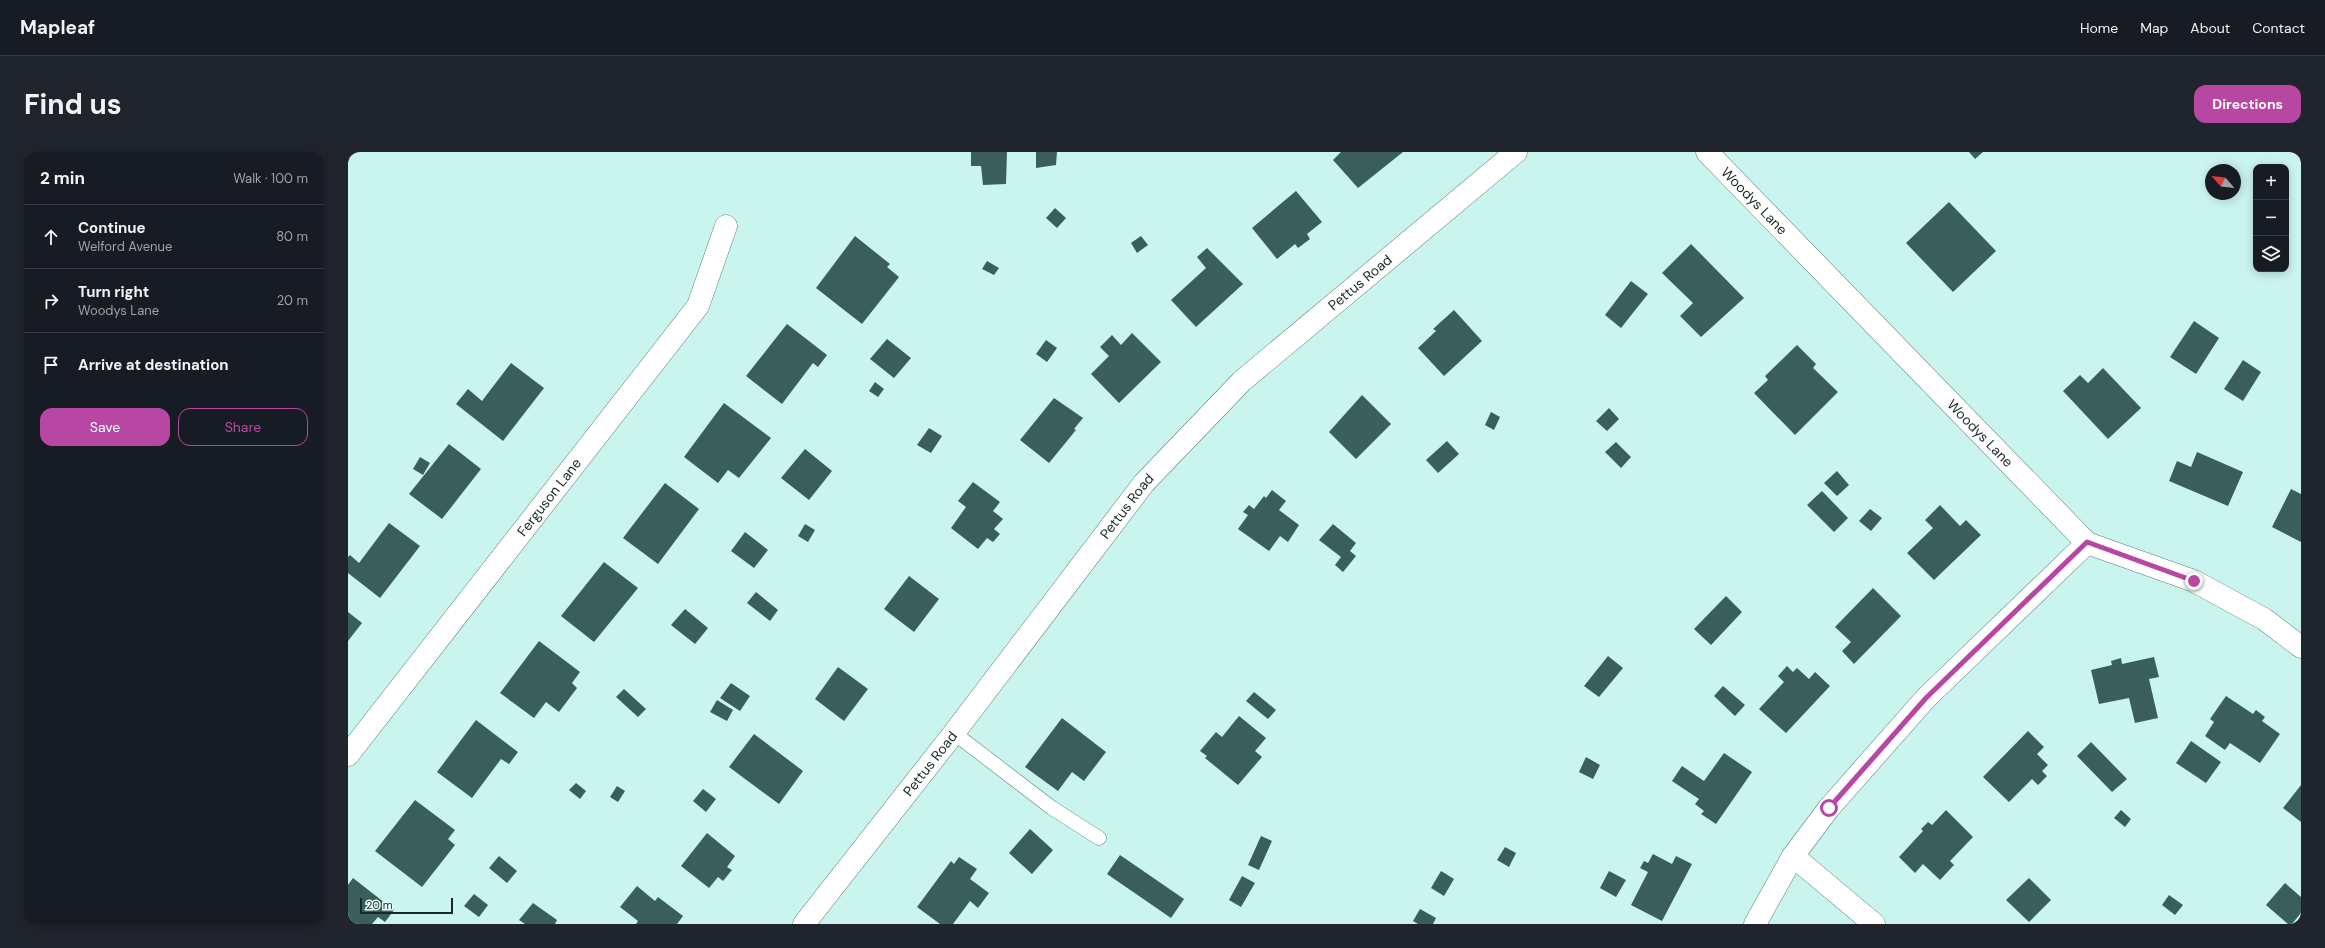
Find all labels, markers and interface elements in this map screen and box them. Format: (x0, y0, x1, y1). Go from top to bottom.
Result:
text: Mapleaf (20, 15, 95, 40)
text: Home (2080, 19, 2118, 37)
text: Map (2140, 19, 2168, 37)
text: About (2190, 19, 2230, 37)
text: Contact (2252, 19, 2305, 37)
button: Directions (2194, 85, 2301, 123)
text: Find us (24, 86, 122, 123)
street label: Woodys Lane (1717, 163, 1791, 238)
north arrow (2205, 164, 2241, 200)
map controls (2253, 164, 2289, 272)
button: + (2253, 164, 2289, 200)
text: 2 min (40, 167, 85, 189)
text: Walk · 100 m (233, 170, 308, 187)
button: − (2253, 200, 2289, 236)
text: Continue (78, 218, 146, 238)
icon: ahead (40, 226, 62, 248)
text: 80 m (276, 228, 308, 245)
button: layers (2253, 236, 2289, 272)
text: Welford Avenue (78, 238, 172, 255)
street label: Pettus Road (1324, 251, 1396, 314)
text: Turn right (78, 282, 149, 302)
icon: right (40, 290, 62, 312)
text: 20 m (277, 292, 308, 309)
text: Woodys Lane (78, 302, 159, 319)
icon: arrive (40, 354, 62, 376)
text: Arrive at destination (78, 355, 229, 375)
street label: Woodys Lane (1943, 395, 2017, 471)
button: Save (40, 408, 170, 446)
button: Share (178, 408, 308, 446)
street label: Ferguson Lane (513, 454, 585, 540)
street label: Pettus Road (1096, 470, 1157, 542)
route end (2185, 572, 2203, 590)
street label: Pettus Road (899, 727, 961, 800)
route start (1820, 799, 1838, 817)
scale bar (360, 896, 453, 915)
text: 20 m (366, 898, 392, 912)

